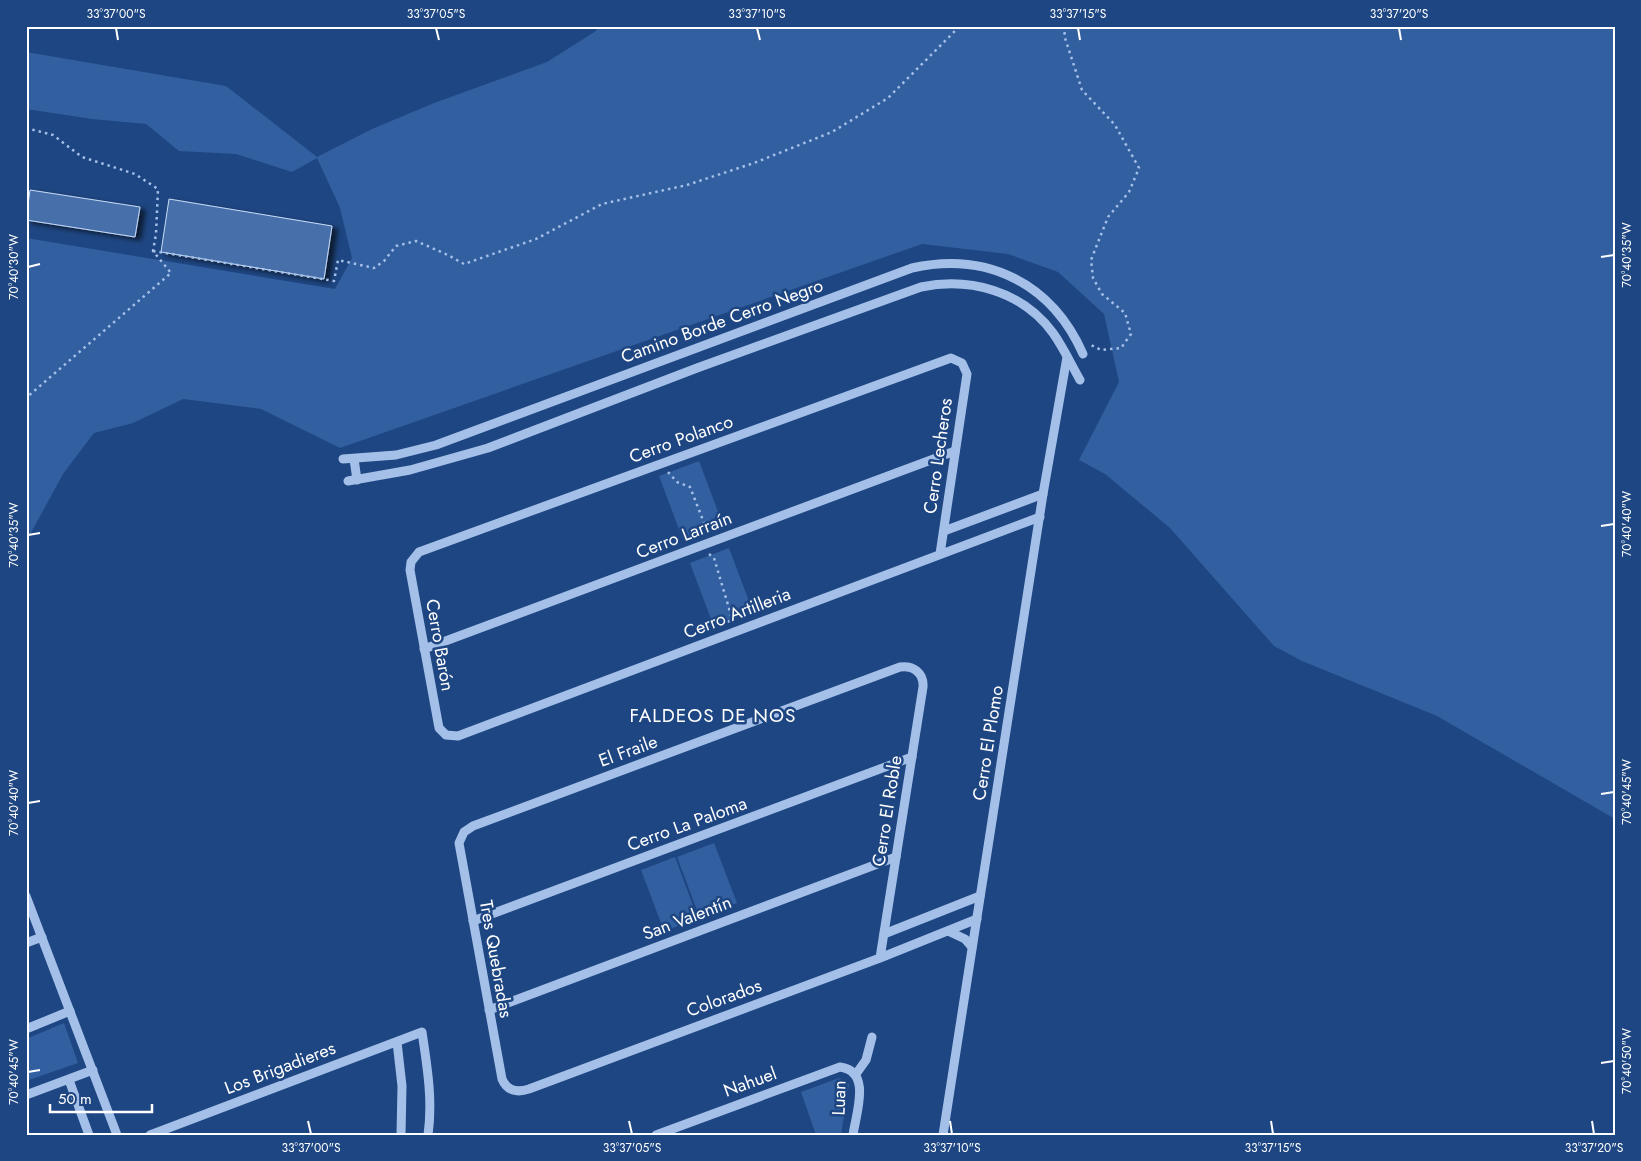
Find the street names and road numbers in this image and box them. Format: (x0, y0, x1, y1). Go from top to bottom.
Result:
street label: Camino Borde Cerro Negro (617, 272, 827, 370)
street label: Cerro Lecheros (917, 396, 959, 516)
street label: Cerro Polanco (625, 408, 737, 470)
street label: Cerro Larraín (632, 505, 736, 565)
street label: Cerro Artilleria (680, 581, 794, 645)
street label: Cerro Barón (419, 597, 461, 693)
street label: Cerro El Plomo (966, 683, 1010, 802)
street label: El Fraile (595, 728, 661, 774)
street label: Cerro El Roble (865, 754, 909, 868)
street label: Cerro La Paloma (623, 790, 751, 858)
street label: San Valentín (639, 889, 735, 947)
street label: Tres Quebradas (473, 898, 519, 1020)
street label: Colorados (683, 972, 765, 1024)
street label: Los Brigadieres (221, 1035, 339, 1101)
street label: Nahuel (720, 1060, 780, 1104)
street label: Luan (825, 1080, 853, 1116)

